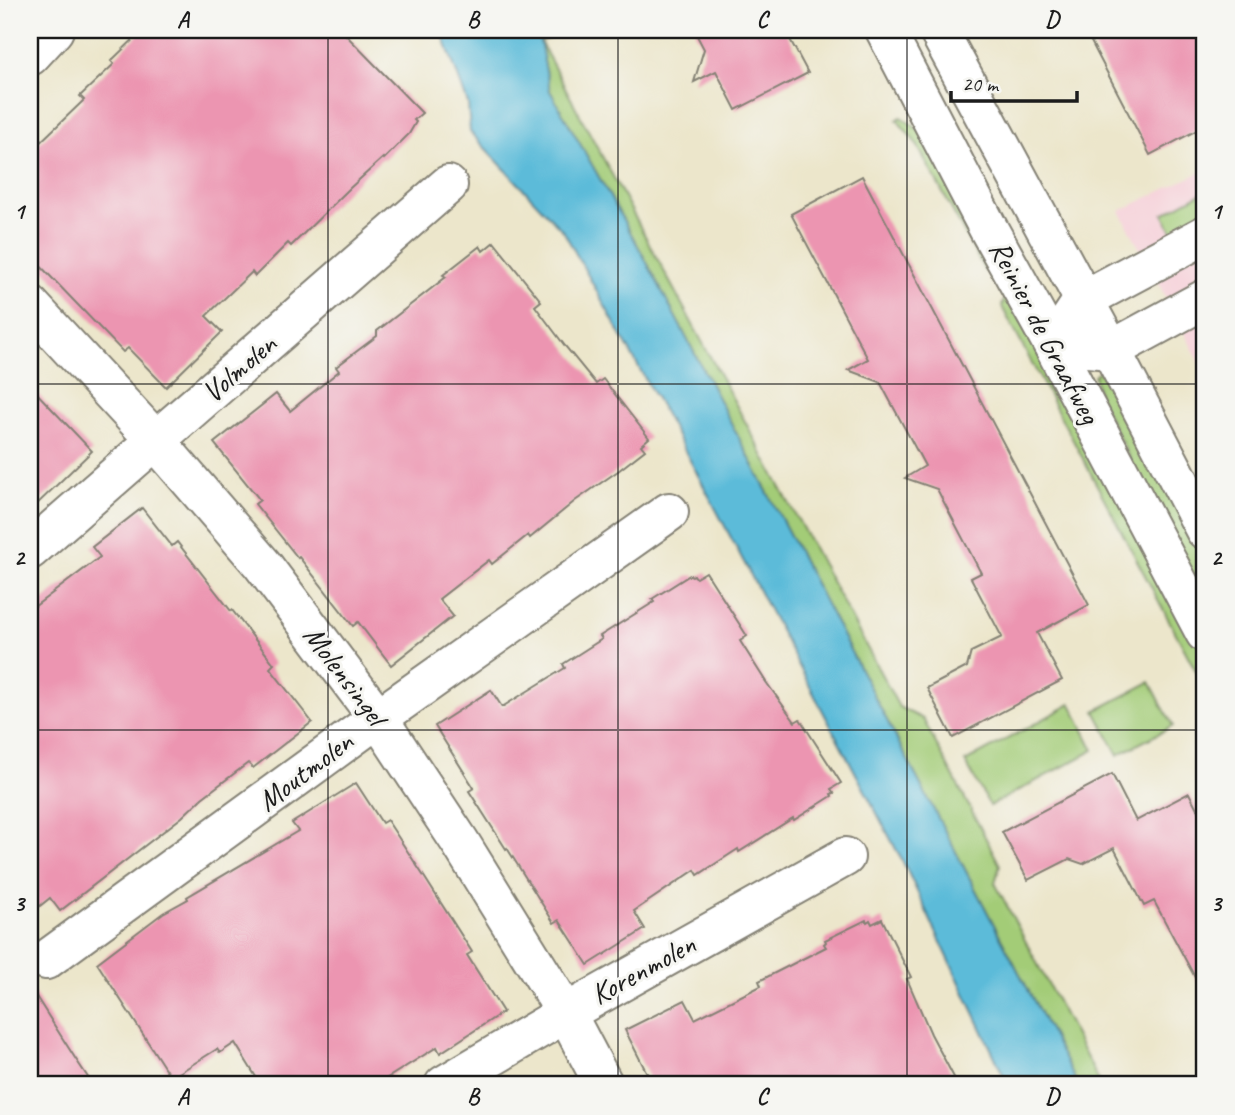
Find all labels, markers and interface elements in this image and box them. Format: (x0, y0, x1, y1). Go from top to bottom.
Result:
text: A (177, 5, 191, 34)
text: B (467, 5, 481, 34)
text: C (757, 5, 771, 34)
text: D (1045, 5, 1061, 34)
scale bar (951, 60, 1078, 104)
text: 20 m (962, 71, 1000, 97)
text: 1 (14, 197, 27, 226)
text: 1 (1211, 197, 1224, 226)
street label: Reinier de Graafweg (981, 234, 1110, 431)
street label: Volmolen (194, 324, 285, 411)
text: 2 (14, 543, 27, 572)
text: 2 (1211, 543, 1224, 572)
street label: Molensingel (295, 618, 398, 736)
street label: Moutmolen (249, 722, 362, 819)
text: 3 (14, 889, 27, 918)
text: 3 (1211, 889, 1224, 918)
street label: Korenmolen (584, 925, 702, 1013)
text: A (177, 1082, 191, 1111)
text: B (467, 1082, 481, 1111)
text: C (757, 1082, 771, 1111)
text: D (1045, 1082, 1061, 1111)

